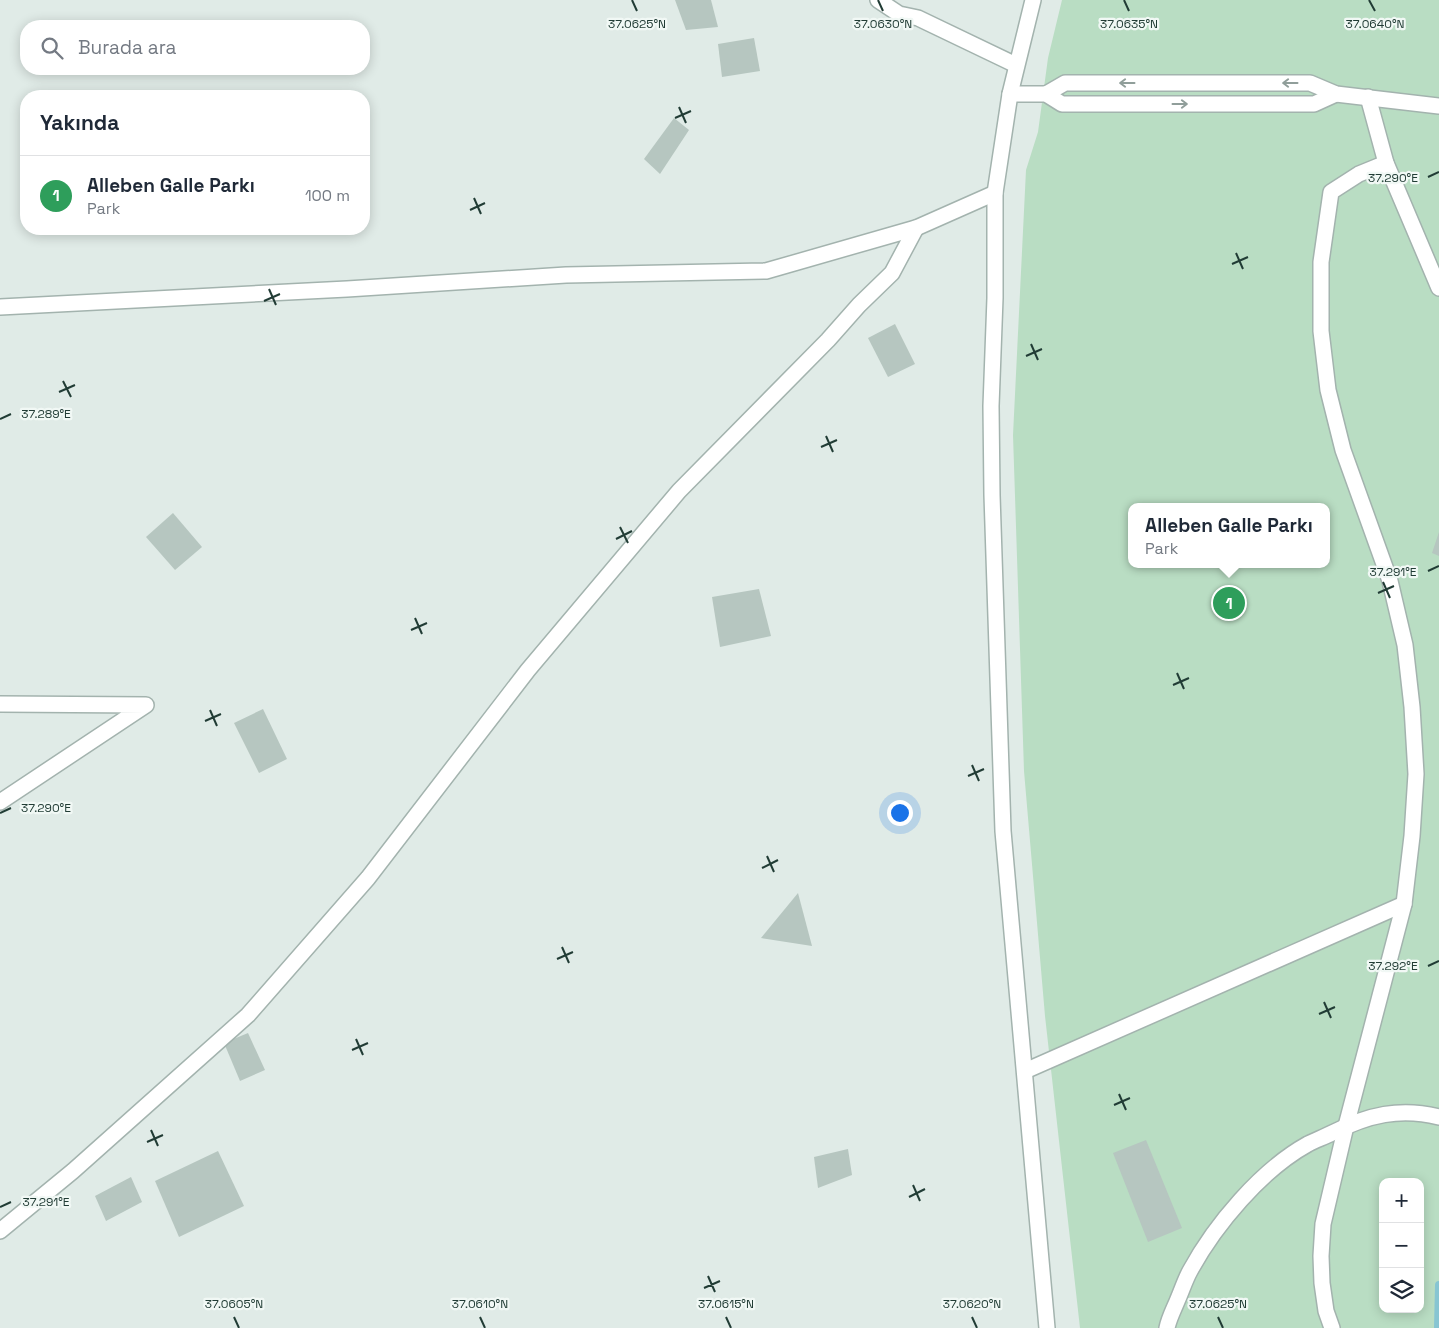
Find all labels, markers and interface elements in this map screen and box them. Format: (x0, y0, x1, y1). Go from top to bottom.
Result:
text: 37.0625°N (608, 16, 666, 32)
text: 37.0630°N (854, 16, 912, 32)
text: 37.0635°N (1100, 16, 1158, 32)
text: 37.0640°N (1346, 16, 1404, 32)
search box (20, 20, 370, 75)
icon: search (38, 34, 66, 62)
text: Burada ara (78, 35, 176, 60)
one-way arrow (1120, 78, 1136, 88)
one-way arrow (1282, 78, 1298, 88)
one-way arrow (1172, 99, 1188, 109)
text: Yakında (40, 109, 119, 136)
text: 37.290°E (1368, 170, 1418, 186)
text: Alleben Galle Parkı (87, 173, 255, 198)
text: 1 (52, 185, 60, 206)
text: 100 m (305, 185, 350, 206)
text: Park (87, 198, 120, 219)
text: 37.289°E (21, 406, 71, 422)
popup (1128, 503, 1330, 568)
text: Alleben Galle Parkı (1145, 513, 1313, 538)
text: Park (1145, 538, 1178, 559)
text: 37.291°E (1369, 564, 1417, 580)
pin: 1 (1213, 584, 1245, 622)
text: 37.290°E (21, 800, 71, 816)
your location (887, 800, 913, 826)
text: 37.292°E (1368, 958, 1418, 974)
map controls (1379, 1178, 1424, 1313)
button: + (1379, 1178, 1424, 1223)
text: 37.291°E (22, 1194, 70, 1210)
button: − (1379, 1223, 1424, 1268)
button: layers (1379, 1268, 1424, 1313)
text: 37.0605°N (205, 1296, 263, 1312)
text: 37.0610°N (452, 1296, 508, 1312)
text: 37.0615°N (698, 1296, 754, 1312)
text: 37.0620°N (943, 1296, 1001, 1312)
text: 37.0625°N (1189, 1296, 1247, 1312)

